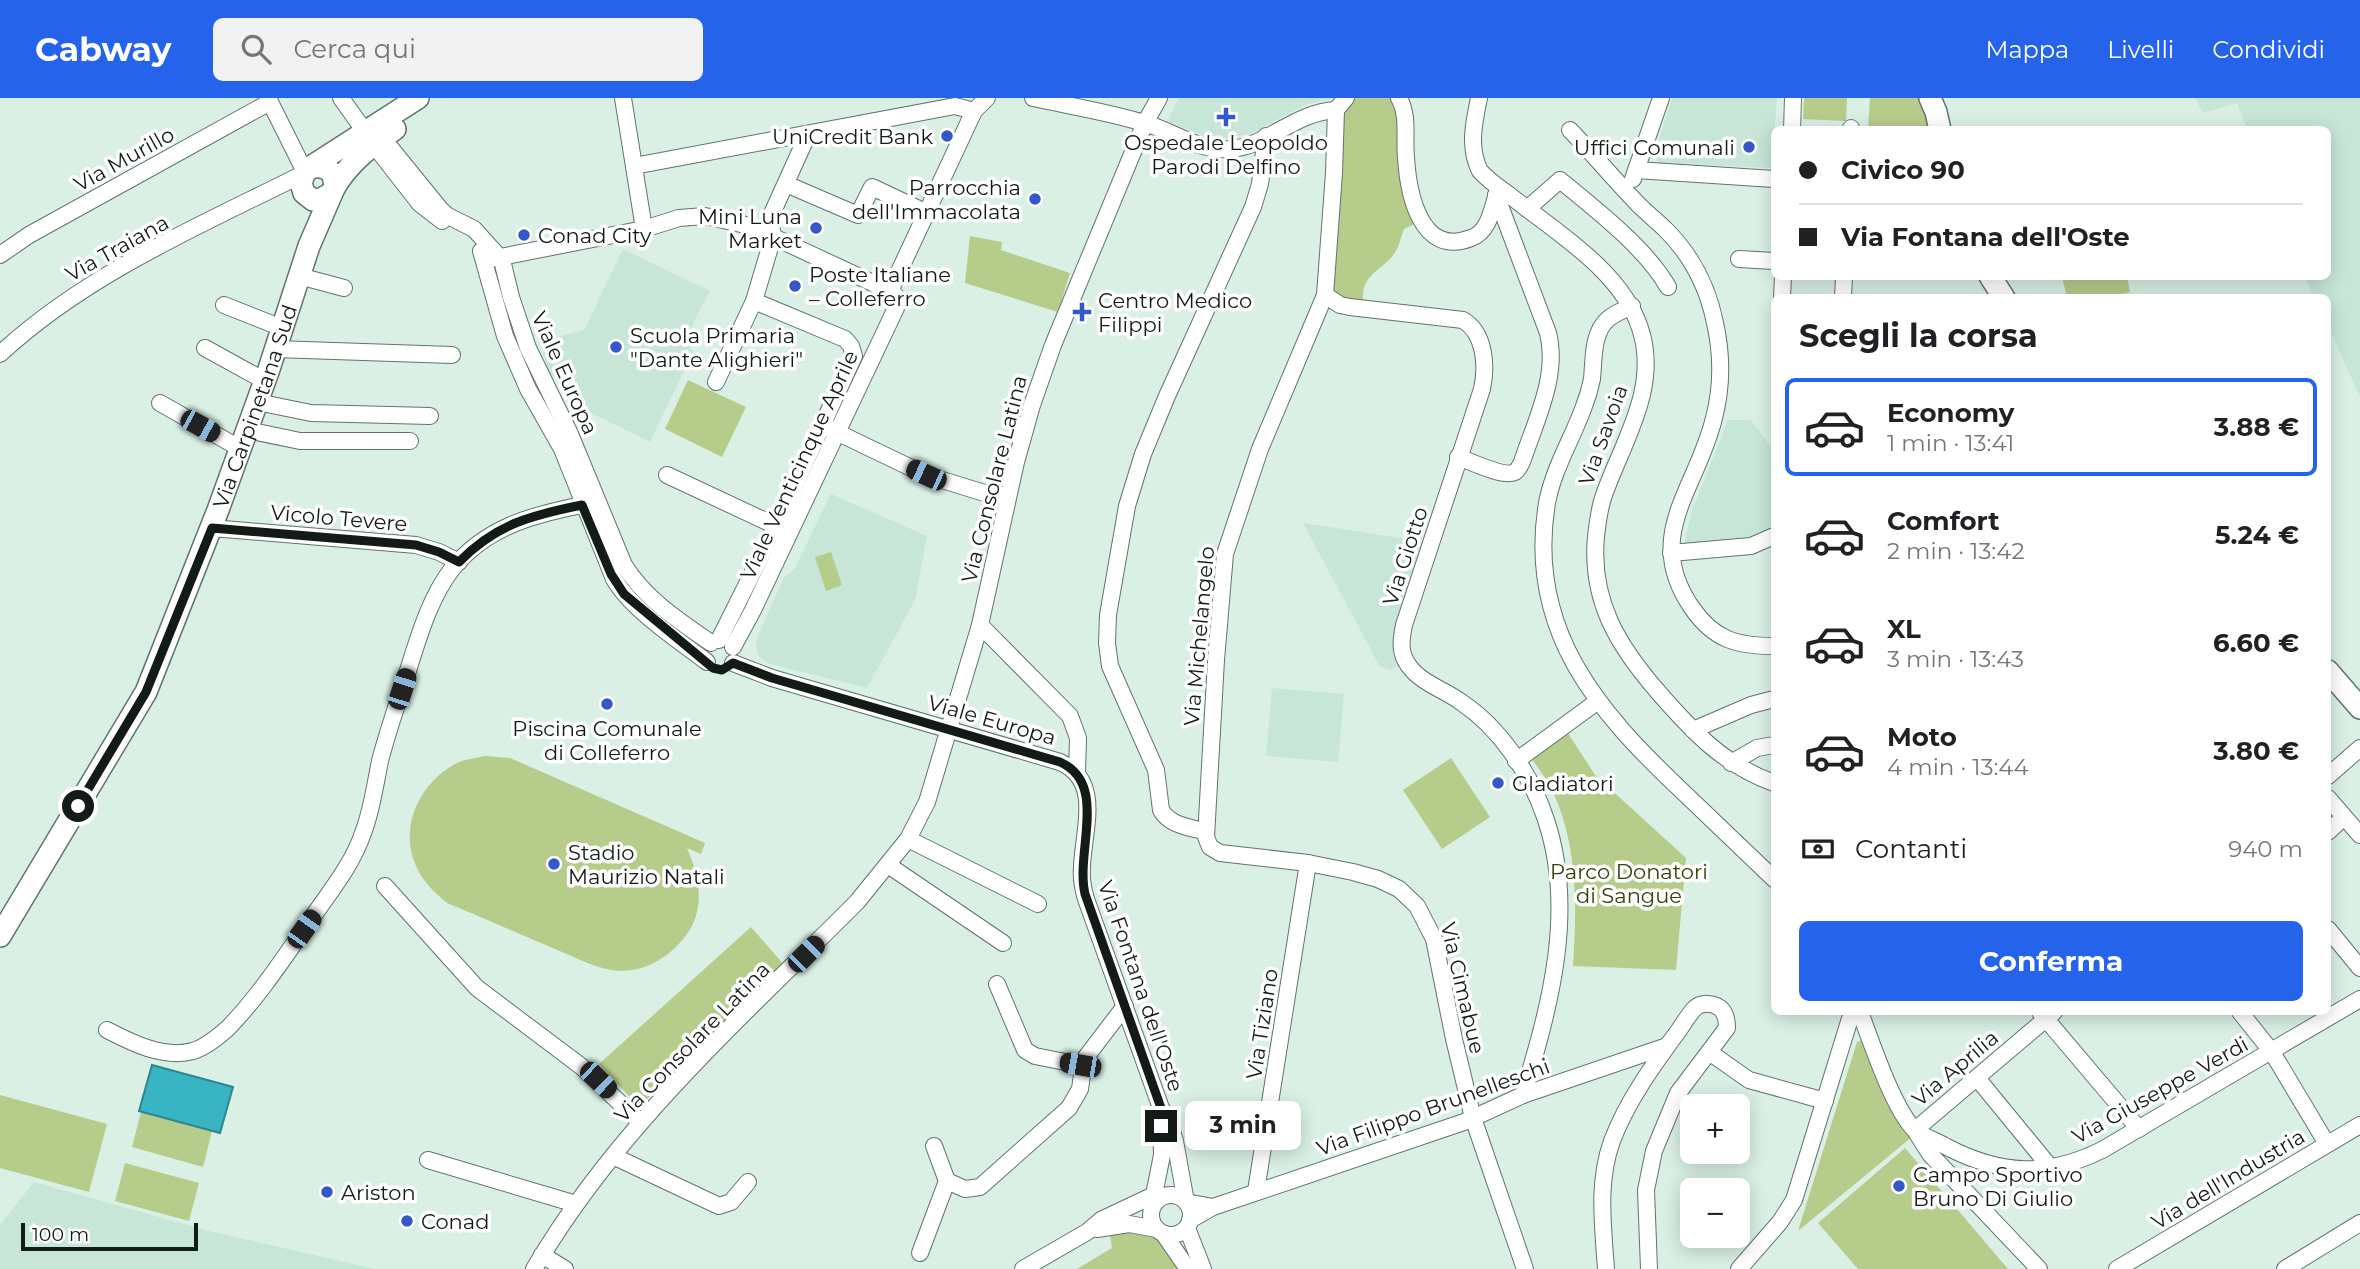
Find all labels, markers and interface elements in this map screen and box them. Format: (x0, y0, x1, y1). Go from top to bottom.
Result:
search box (213, 18, 703, 81)
text: Cabway (35, 29, 171, 69)
icon: search (237, 30, 275, 68)
text: Cerca qui (293, 33, 416, 65)
text: Mappa (1986, 35, 2069, 64)
text: Livelli (2107, 35, 2174, 64)
text: Condividi (2212, 35, 2325, 64)
marker: Ospedale Leopoldo Parodi Delfino (1216, 107, 1236, 127)
street label: Via Murillo (70, 121, 178, 197)
place label: UniCredit Bank (772, 124, 933, 149)
marker: UniCredit Bank (939, 128, 955, 144)
place label: Ospedale Leopoldo Parodi Delfino (1124, 130, 1328, 179)
place label: Uffici Comunali (1574, 135, 1735, 160)
marker: Uffici Comunali (1741, 139, 1757, 155)
text: Civico 90 (1841, 154, 1965, 186)
place label: Parrocchia dell'Immacolata (852, 175, 1021, 224)
marker: Parrocchia dell'Immacolata (1027, 191, 1043, 207)
place label: Mini Luna Market (698, 204, 802, 253)
street label: Via Traiana (61, 209, 173, 287)
marker: Mini Luna Market (808, 220, 824, 236)
text: Via Fontana dell'Oste (1841, 221, 2130, 253)
place label: Conad City (538, 223, 652, 248)
marker: Conad City (516, 227, 532, 243)
place label: Poste Italiane – Colleferro (809, 262, 951, 311)
marker: Poste Italiane – Colleferro (787, 278, 803, 294)
place label: Centro Medico Filippi (1098, 288, 1252, 337)
street label: Via Carpinetana Sud (207, 301, 302, 511)
marker: Centro Medico Filippi (1072, 302, 1092, 322)
street label: Viale Europa (527, 308, 603, 438)
text: Scegli la corsa (1799, 316, 2038, 355)
place label: Scuola Primaria "Dante Alighieri" (630, 323, 803, 372)
marker: Scuola Primaria "Dante Alighieri" (608, 339, 624, 355)
street label: Viale Venticinque Aprile (735, 346, 863, 584)
street label: Via Consolare Latina (956, 373, 1032, 585)
street label: Via Savoia (1573, 381, 1633, 489)
icon: car (1803, 396, 1866, 459)
text: Economy (1887, 397, 2014, 429)
car (177, 407, 224, 445)
text: 3.88 € (2214, 411, 2299, 443)
text: 1 min · 13:41 (1887, 429, 2014, 457)
car (903, 457, 950, 493)
street label: Vicolo Tevere (270, 500, 408, 536)
street label: Via Giotto (1377, 503, 1433, 609)
icon: car (1803, 504, 1866, 567)
text: Comfort (1887, 505, 1999, 537)
text: 5.24 € (2215, 519, 2299, 551)
text: 2 min · 13:42 (1887, 537, 2024, 565)
street label: Via Michelangelo (1179, 545, 1219, 727)
icon: car (1803, 612, 1866, 675)
text: XL (1887, 613, 1921, 645)
text: 6.60 € (2213, 627, 2299, 659)
text: 3 min · 13:43 (1887, 645, 2024, 673)
car (386, 666, 419, 712)
street label: Viale Europa (925, 690, 1059, 750)
marker: Piscina Comunale di Colleferro (599, 696, 615, 712)
place label: Piscina Comunale di Colleferro (512, 716, 702, 765)
icon: car (1803, 720, 1866, 783)
text: Moto (1887, 721, 1957, 753)
text: 3.80 € (2213, 735, 2299, 767)
text: 4 min · 13:44 (1887, 753, 2029, 781)
place label: Gladiatori (1512, 771, 1614, 796)
marker: Gladiatori (1490, 775, 1506, 791)
route start (62, 790, 94, 822)
icon: cash (1799, 830, 1837, 868)
text: Contanti (1855, 833, 1967, 865)
text: 940 m (2228, 835, 2303, 863)
place label: Stadio Maurizio Natali (568, 840, 725, 889)
marker: Stadio Maurizio Natali (546, 856, 562, 872)
park label: Parco Donatori di Sangue (1550, 859, 1708, 908)
street label: Via Fontana dell'Oste (1093, 877, 1189, 1095)
car (284, 906, 325, 952)
street label: Via Cimabue (1436, 920, 1490, 1056)
button: Conferma (1799, 921, 2303, 1001)
car (784, 932, 829, 976)
street label: Via Consolare Latina (609, 957, 775, 1127)
street label: Via Tiziano (1241, 967, 1283, 1081)
street label: Via Aprilia (1907, 1025, 2003, 1111)
street label: Via Giuseppe Verdi (2068, 1031, 2252, 1149)
car (1058, 1051, 1103, 1079)
street label: Via Filippo Brunelleschi (1313, 1053, 1553, 1161)
car (576, 1058, 621, 1102)
map controls (1680, 1094, 1750, 1248)
button: + (1680, 1094, 1750, 1164)
callout: 3 min (1186, 1102, 1301, 1150)
route end (1145, 1110, 1177, 1142)
text: 3 min (1209, 1111, 1277, 1139)
street label: Via dell'Industria (2147, 1123, 2309, 1235)
place label: Campo Sportivo Bruno Di Giulio (1913, 1162, 2083, 1211)
button: − (1680, 1178, 1750, 1248)
marker: Campo Sportivo Bruno Di Giulio (1891, 1178, 1907, 1194)
place label: Ariston (341, 1180, 416, 1205)
marker: Ariston (319, 1184, 335, 1200)
place label: Conad (421, 1209, 489, 1234)
marker: Conad (399, 1213, 415, 1229)
scale bar (21, 1220, 198, 1252)
text: 100 m (32, 1223, 89, 1246)

